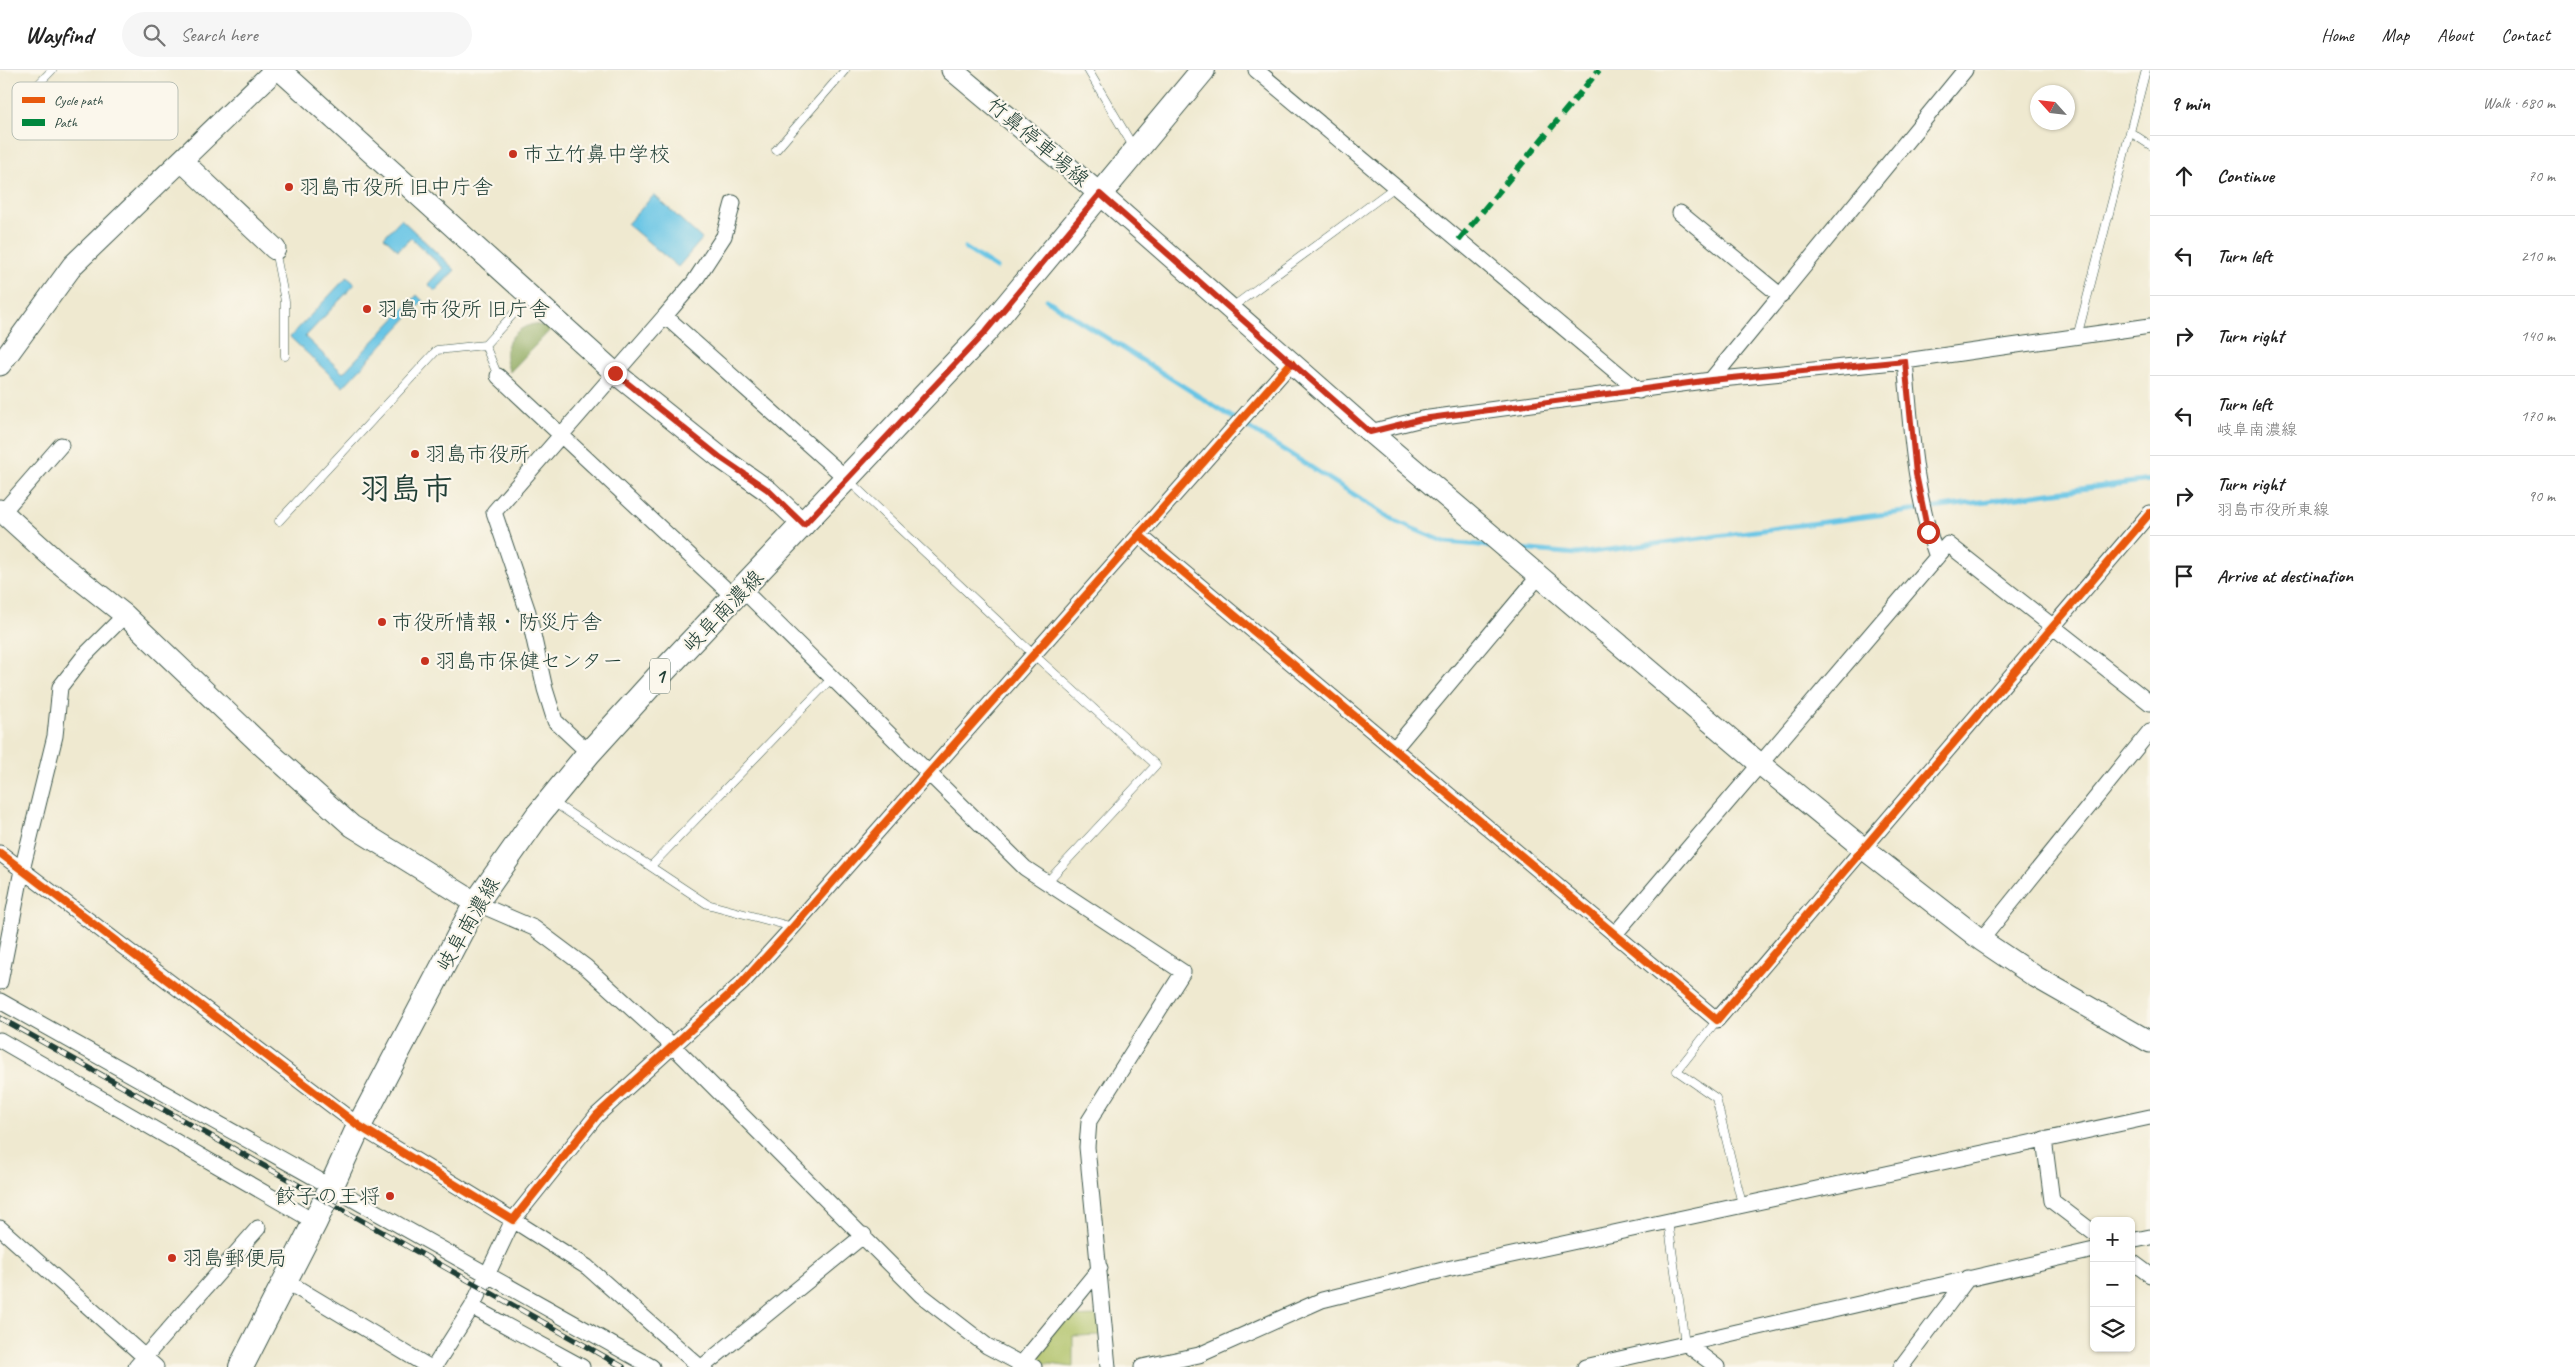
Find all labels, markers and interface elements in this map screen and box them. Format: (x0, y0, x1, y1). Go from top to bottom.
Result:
search box (122, 12, 472, 57)
text: Wayfind (25, 20, 92, 50)
icon: search (140, 21, 168, 49)
text: Search here (180, 23, 258, 47)
text: Home (2321, 24, 2354, 46)
text: Map (2382, 24, 2409, 46)
text: About (2437, 24, 2473, 46)
text: Contact (2501, 24, 2550, 46)
legend (12, 82, 178, 140)
north arrow (2030, 85, 2075, 130)
text: 9 min (2170, 90, 2210, 116)
text: Cycle path (54, 92, 103, 109)
street label: 竹鼻停車場線 (981, 92, 1095, 192)
text: Walk · 680 m (2483, 93, 2555, 113)
text: Path (54, 114, 78, 131)
place label: 市立竹鼻中学校 (523, 141, 670, 167)
marker: 市立竹鼻中学校 (507, 148, 519, 160)
icon: ahead (2170, 162, 2198, 190)
text: Continue (2217, 164, 2274, 188)
text: 70 m (2528, 166, 2555, 186)
place label: 羽島市役所 旧中庁舎 (299, 174, 493, 200)
marker: 羽島市役所 旧中庁舎 (283, 181, 295, 193)
icon: left (2170, 242, 2198, 270)
text: Turn left (2217, 244, 2272, 268)
text: 210 m (2521, 246, 2555, 266)
place label: 羽島市役所 旧庁舎 (377, 296, 550, 322)
marker: 羽島市役所 旧庁舎 (361, 303, 373, 315)
icon: right (2170, 322, 2198, 350)
text: Turn right (2217, 324, 2284, 348)
text: 140 m (2521, 326, 2555, 346)
route end (604, 362, 627, 385)
text: Turn left (2217, 392, 2272, 416)
icon: left (2170, 402, 2198, 430)
text: 170 m (2521, 406, 2555, 426)
text: 岐阜南濃線 (2217, 420, 2297, 440)
place label: 羽島市役所 (425, 441, 530, 467)
marker: 羽島市役所 (409, 448, 421, 460)
district label: 羽島市 (360, 469, 453, 508)
text: Turn right (2217, 472, 2284, 496)
icon: right (2170, 482, 2198, 510)
text: 90 m (2528, 486, 2555, 506)
text: 羽島市役所東線 (2217, 500, 2329, 520)
route start (1917, 521, 1940, 544)
icon: arrive (2170, 562, 2198, 590)
street label: 岐阜南濃線 (677, 564, 769, 658)
text: Arrive at destination (2217, 564, 2353, 588)
place label: 市役所情報・防災庁舎 (392, 609, 602, 635)
marker: 市役所情報・防災庁舎 (376, 616, 388, 628)
place label: 羽島市保健センター (435, 648, 623, 674)
marker: 羽島市保健センター (419, 655, 431, 667)
road number: 1 (650, 658, 670, 694)
street label: 岐阜南濃線 (430, 872, 506, 976)
place label: 餃子の王将 (275, 1183, 380, 1209)
marker: 餃子の王将 (384, 1190, 396, 1202)
map controls (2090, 1217, 2135, 1352)
button: + (2090, 1217, 2135, 1262)
place label: 羽島郵便局 (182, 1245, 287, 1271)
marker: 羽島郵便局 (166, 1252, 178, 1264)
button: − (2090, 1262, 2135, 1307)
button: layers (2090, 1307, 2135, 1352)

